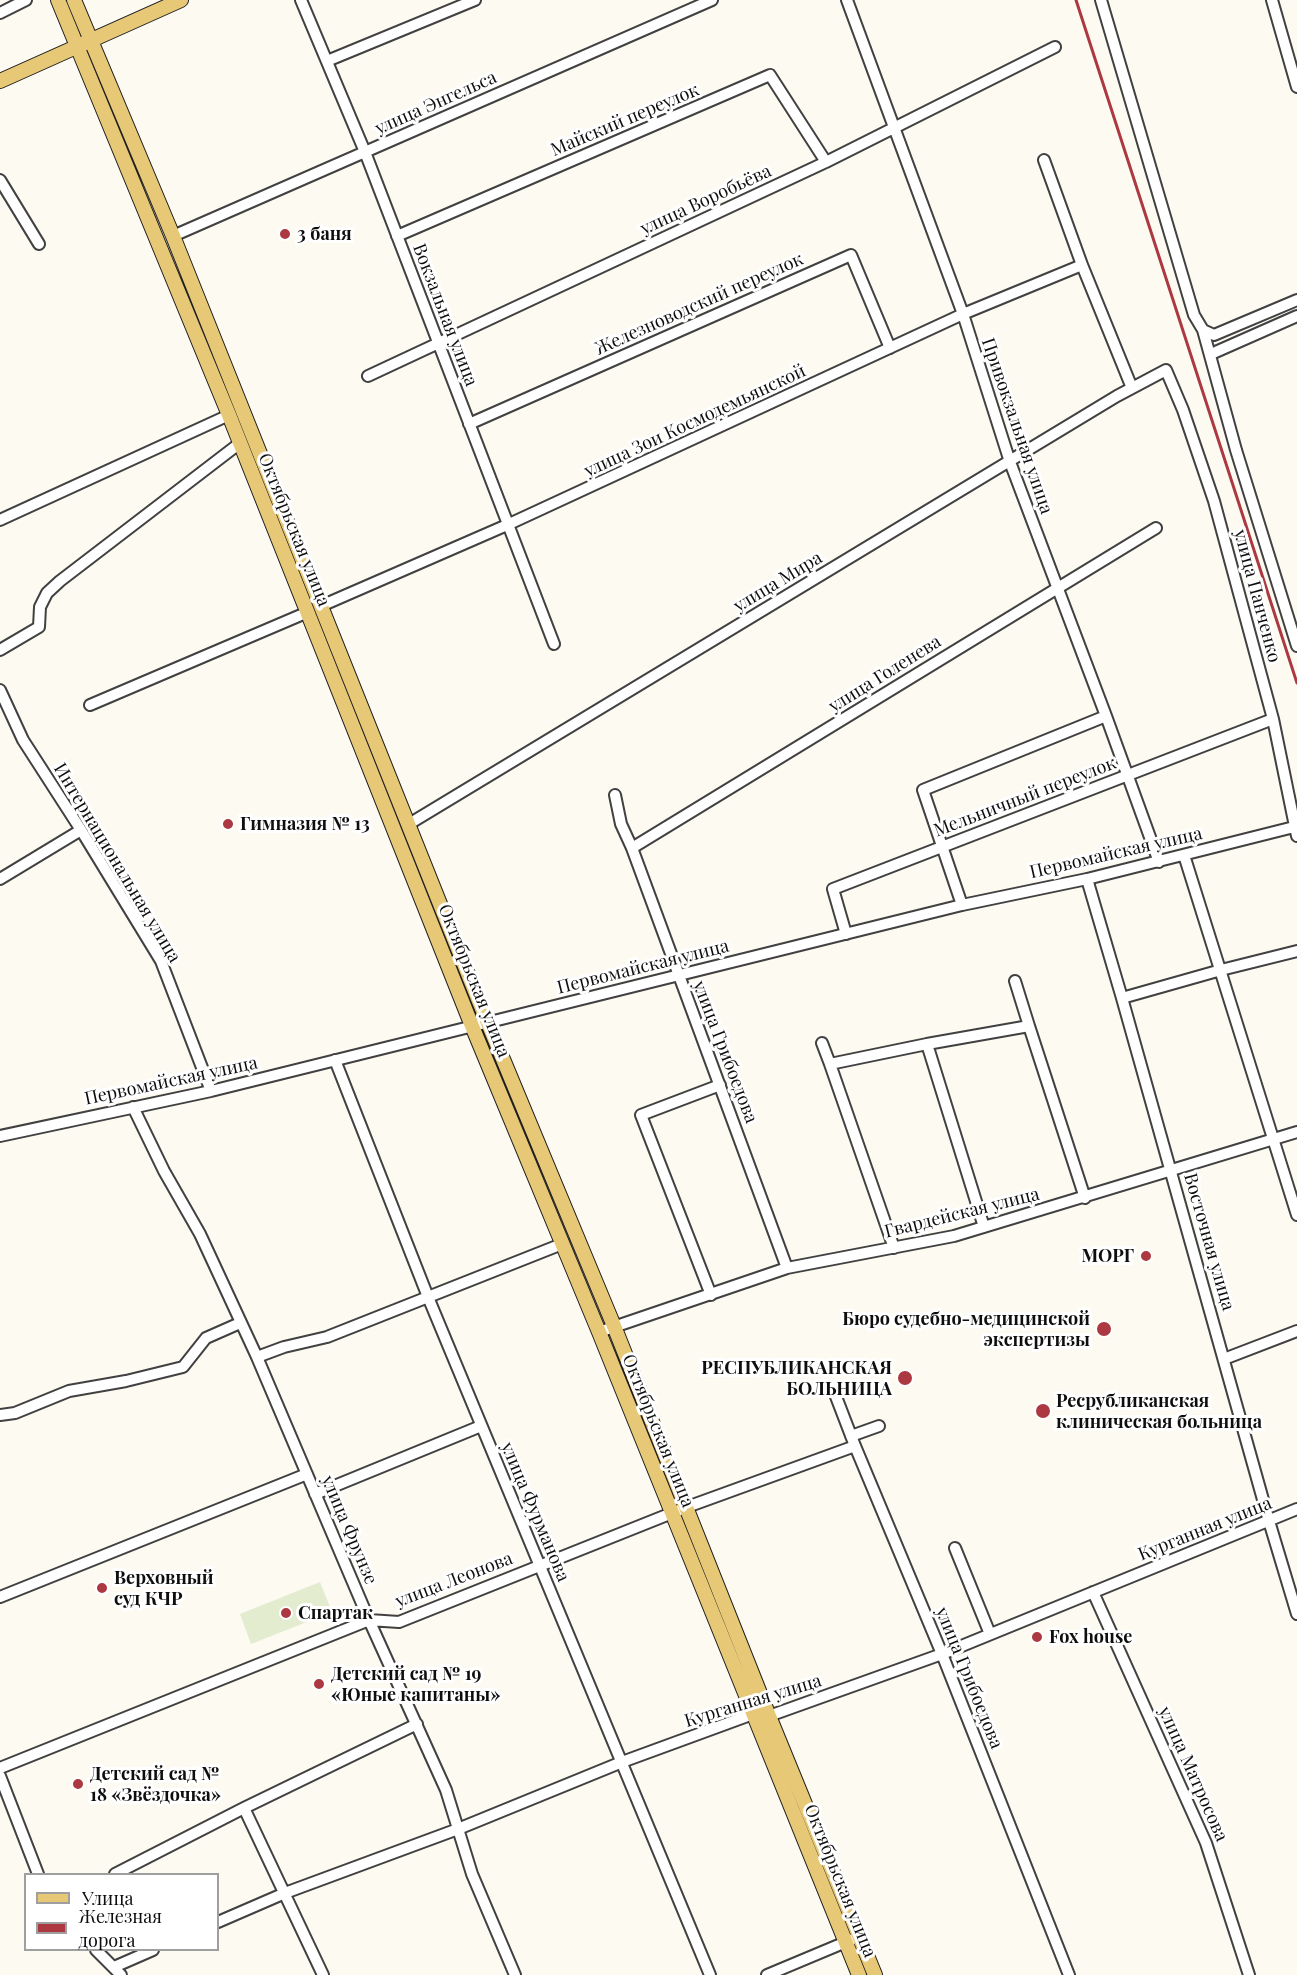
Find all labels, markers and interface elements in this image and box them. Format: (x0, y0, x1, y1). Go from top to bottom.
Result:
street label: улица Энгельса (372, 67, 500, 139)
street label: Майский переулок (548, 79, 702, 161)
street label: улица Воробьёва (637, 160, 775, 240)
place label: 3 баня (297, 223, 352, 245)
marker: 3 баня (278, 227, 292, 241)
street label: Вокзальная улица (408, 241, 482, 389)
street label: Железноводский переулок (592, 248, 806, 360)
street label: Привокзальная улица (977, 335, 1057, 517)
street label: улица Зои Космодемьянской (581, 360, 809, 482)
street label: Октябрьская улица (253, 450, 335, 610)
street label: улица Панченко (1229, 527, 1285, 665)
street label: улица Мира (730, 547, 826, 617)
street label: улица Голенева (825, 631, 945, 717)
street label: Мельничный переулок (931, 752, 1119, 842)
street label: Интернациональная улица (49, 759, 185, 967)
place label: Гимназия № 13 (240, 813, 370, 835)
marker: Гимназия № 13 (221, 817, 235, 831)
street label: Первомайская улица (1028, 823, 1204, 883)
street label: Октябрьская улица (433, 901, 515, 1061)
street label: Первомайская улица (555, 935, 731, 999)
street label: улица Грибоедова (688, 978, 762, 1126)
street label: Первомайская улица (83, 1052, 259, 1110)
street label: Восточная улица (1179, 1171, 1239, 1313)
street label: Гвардейская улица (882, 1183, 1042, 1243)
place label: МОРГ (1082, 1245, 1134, 1267)
marker: МОРГ (1139, 1249, 1153, 1263)
place label: Бюро судебно-медицинской экспертизы (842, 1308, 1090, 1350)
marker: Бюро судебно-медицинской экспертизы (1095, 1320, 1113, 1338)
street label: Октябрьская улица (617, 1351, 699, 1511)
place label: РЕСПУБЛИКАНСКАЯ БОЛЬНИЦА (701, 1357, 892, 1400)
marker: РЕСПУБЛИКАНСКАЯ БОЛЬНИЦА (896, 1369, 914, 1387)
place label: Ресрубликанская клиническая больница (1056, 1390, 1262, 1432)
marker: Ресрубликанская клиническая больница (1034, 1402, 1052, 1420)
street label: улица Фурманова (496, 1439, 574, 1585)
street label: улица Фрунзе (316, 1472, 382, 1588)
street label: Курганная улица (1135, 1492, 1275, 1566)
street label: улица Леонова (392, 1548, 516, 1612)
place label: Верховный суд КЧР (114, 1567, 214, 1610)
marker: Верховный суд КЧР (95, 1581, 109, 1595)
place label: Спартак (298, 1602, 373, 1624)
street label: улица Грибоедова (931, 1604, 1007, 1752)
marker: Спартак (279, 1606, 293, 1620)
place label: Fox house (1049, 1626, 1132, 1648)
marker: Fox house (1030, 1630, 1044, 1644)
place label: Детский сад № 19 «Юные капитаны» (331, 1663, 500, 1706)
street label: Курганная улица (682, 1670, 824, 1732)
marker: Детский сад № 19 «Юные капитаны» (312, 1677, 326, 1691)
street label: улица Матросова (1154, 1703, 1232, 1845)
place label: Детский сад № 18 «Звёздочка» (90, 1763, 221, 1806)
marker: Детский сад № 18 «Звёздочка» (71, 1777, 85, 1791)
street label: Октябрьская улица (799, 1801, 881, 1961)
legend (24, 1873, 219, 1951)
text: Улица (82, 1886, 133, 1910)
text: Железная дорога (79, 1904, 162, 1952)

